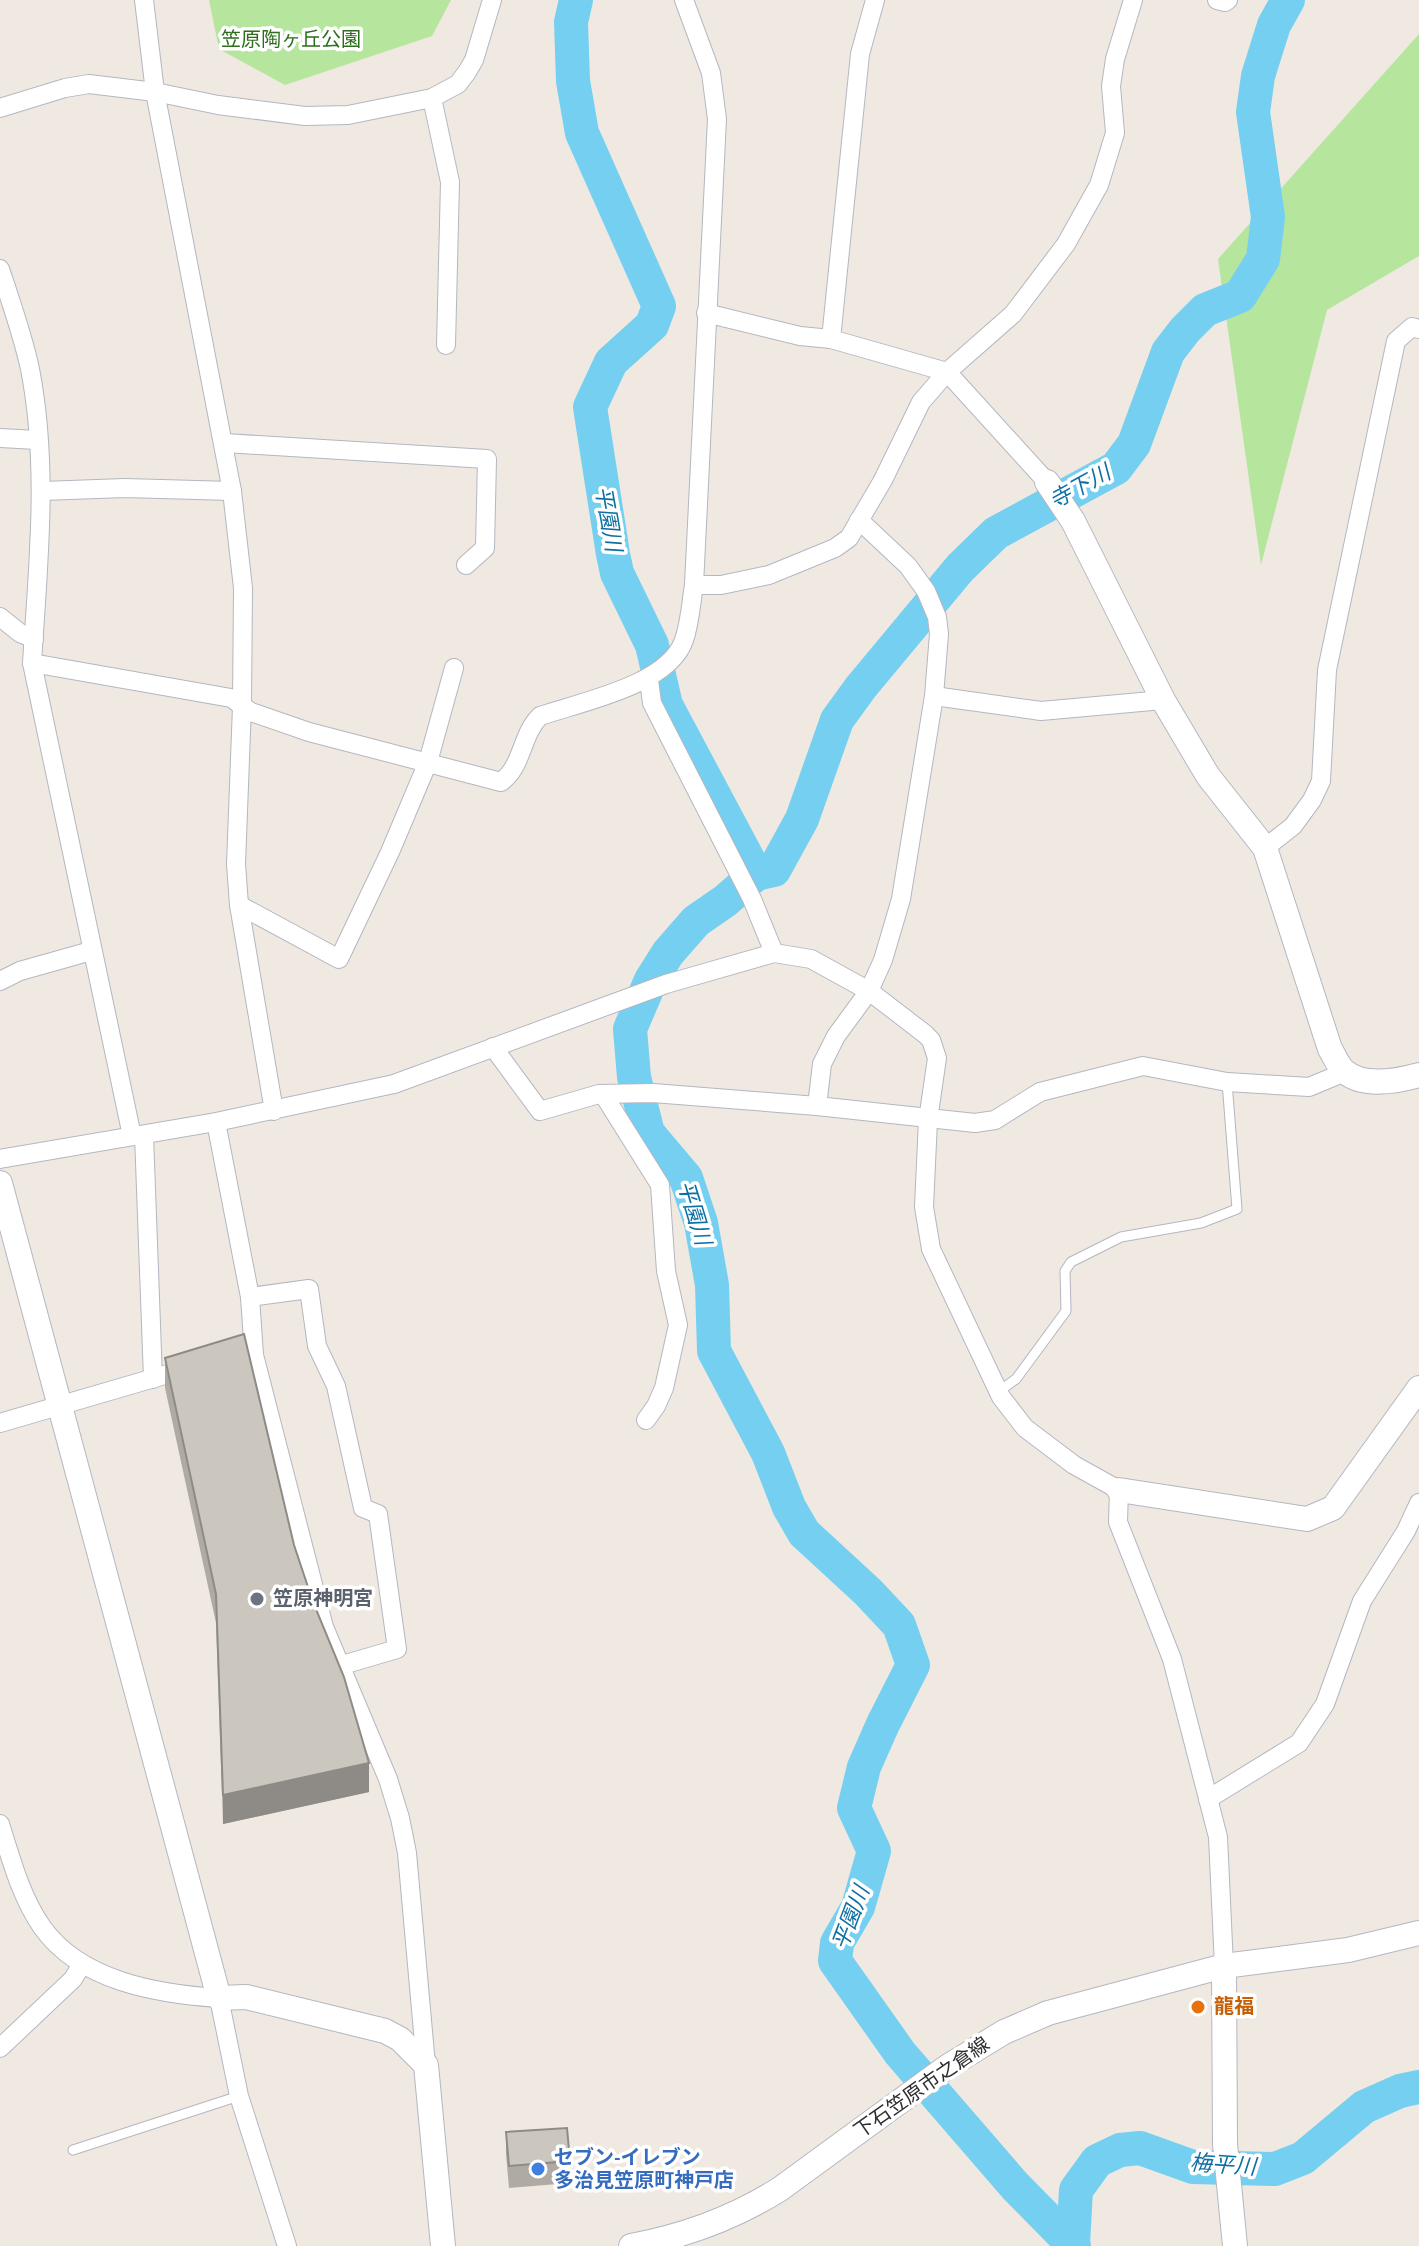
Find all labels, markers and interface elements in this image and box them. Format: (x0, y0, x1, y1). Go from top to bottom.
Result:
park label: 笠原陶ヶ丘公園 (221, 26, 361, 54)
water label: 寺下川 (1043, 456, 1118, 517)
water label: 平園川 (587, 484, 630, 556)
water label: 平園川 (669, 1177, 720, 1251)
place label: 笠原神明宮 (273, 1585, 373, 1613)
marker: 笠原神明宮 (248, 1590, 266, 1608)
water label: 平園川 (824, 1880, 878, 1955)
place label: 龍福 (1214, 1993, 1254, 2021)
marker: 龍福 (1189, 1998, 1207, 2016)
street label: 下石笠原市之倉線 (848, 2031, 996, 2145)
place label: セブン-イレブン 多治見笠原町神戸店 (554, 2144, 734, 2195)
water label: 梅平川 (1189, 2147, 1259, 2183)
marker: セブン-イレブン 多治見笠原町神戸店 (529, 2160, 547, 2178)

